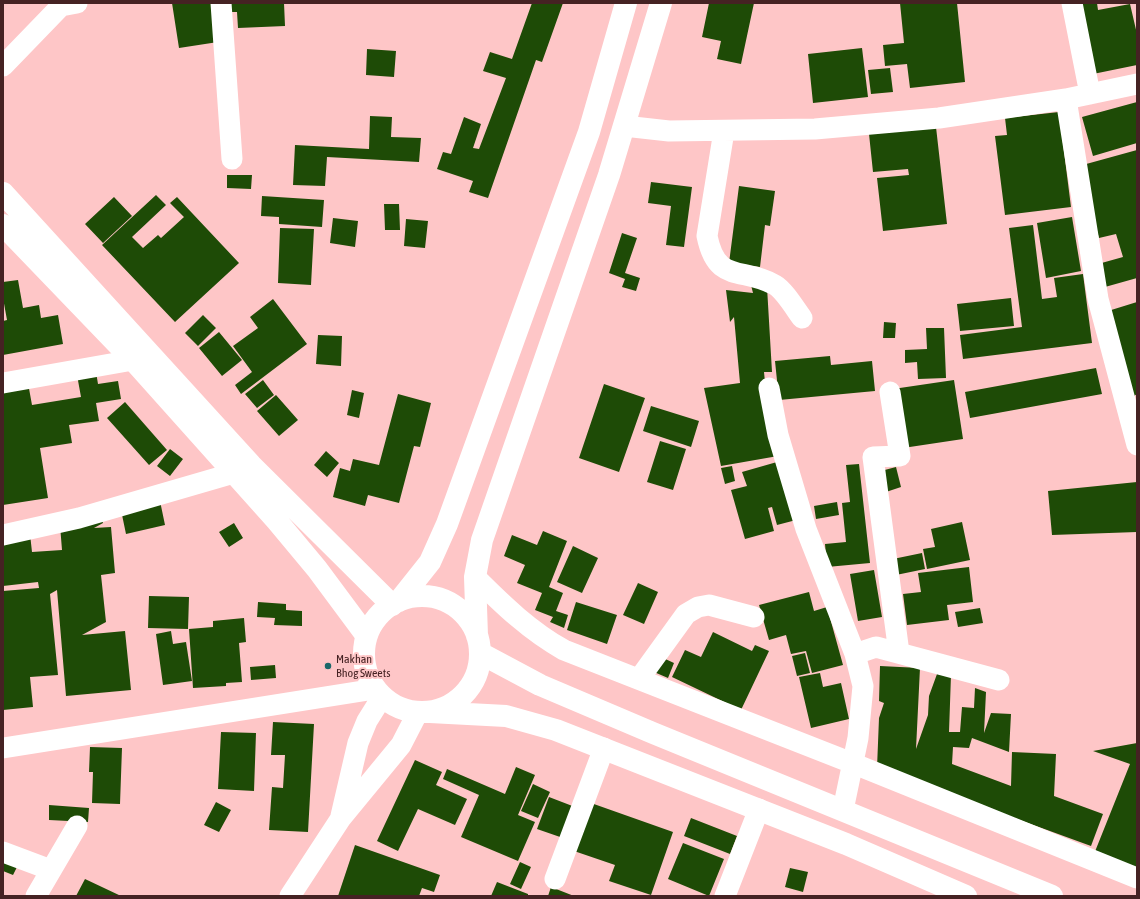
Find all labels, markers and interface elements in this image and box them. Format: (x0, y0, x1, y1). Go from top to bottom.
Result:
place label: Makhan Bhog Sweets (336, 652, 390, 680)
marker: Makhan Bhog Sweets (323, 661, 333, 671)

